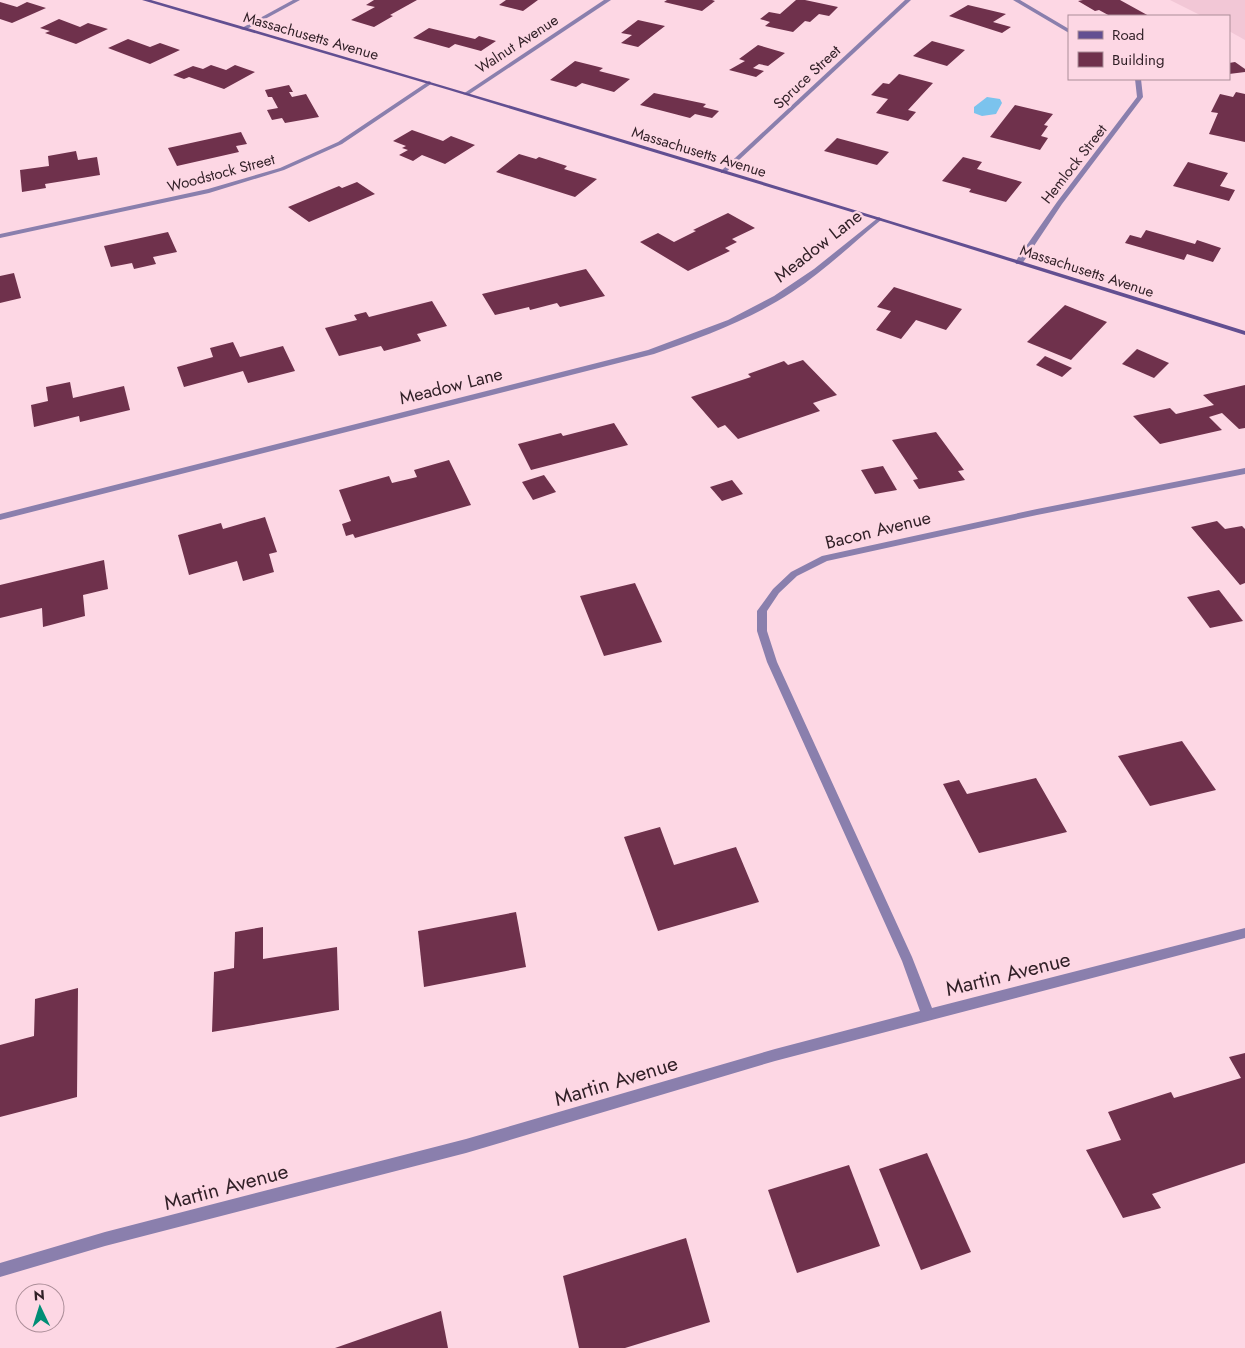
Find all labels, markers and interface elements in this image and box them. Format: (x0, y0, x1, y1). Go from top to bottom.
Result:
street label: Massachusetts Avenue (241, 6, 381, 66)
street label: Walnut Avenue (471, 9, 563, 79)
legend (1068, 15, 1230, 80)
text: Road (1112, 24, 1144, 46)
street label: Spruce Street (768, 40, 846, 114)
text: Building (1112, 49, 1164, 71)
street label: Hemlock Street (1036, 119, 1112, 209)
street label: Massachusetts Avenue (629, 121, 769, 183)
street label: Woodstock Street (165, 148, 278, 198)
street label: Meadow Lane (768, 203, 868, 289)
street label: Massachusetts Avenue (1017, 239, 1157, 303)
street label: Meadow Lane (397, 361, 505, 411)
street label: Bacon Avenue (822, 504, 934, 556)
street label: Martin Avenue (942, 944, 1074, 1004)
street label: Martin Avenue (551, 1048, 682, 1114)
street label: Martin Avenue (161, 1156, 292, 1218)
north arrow (15, 1283, 65, 1333)
text: N (33, 1285, 45, 1305)

